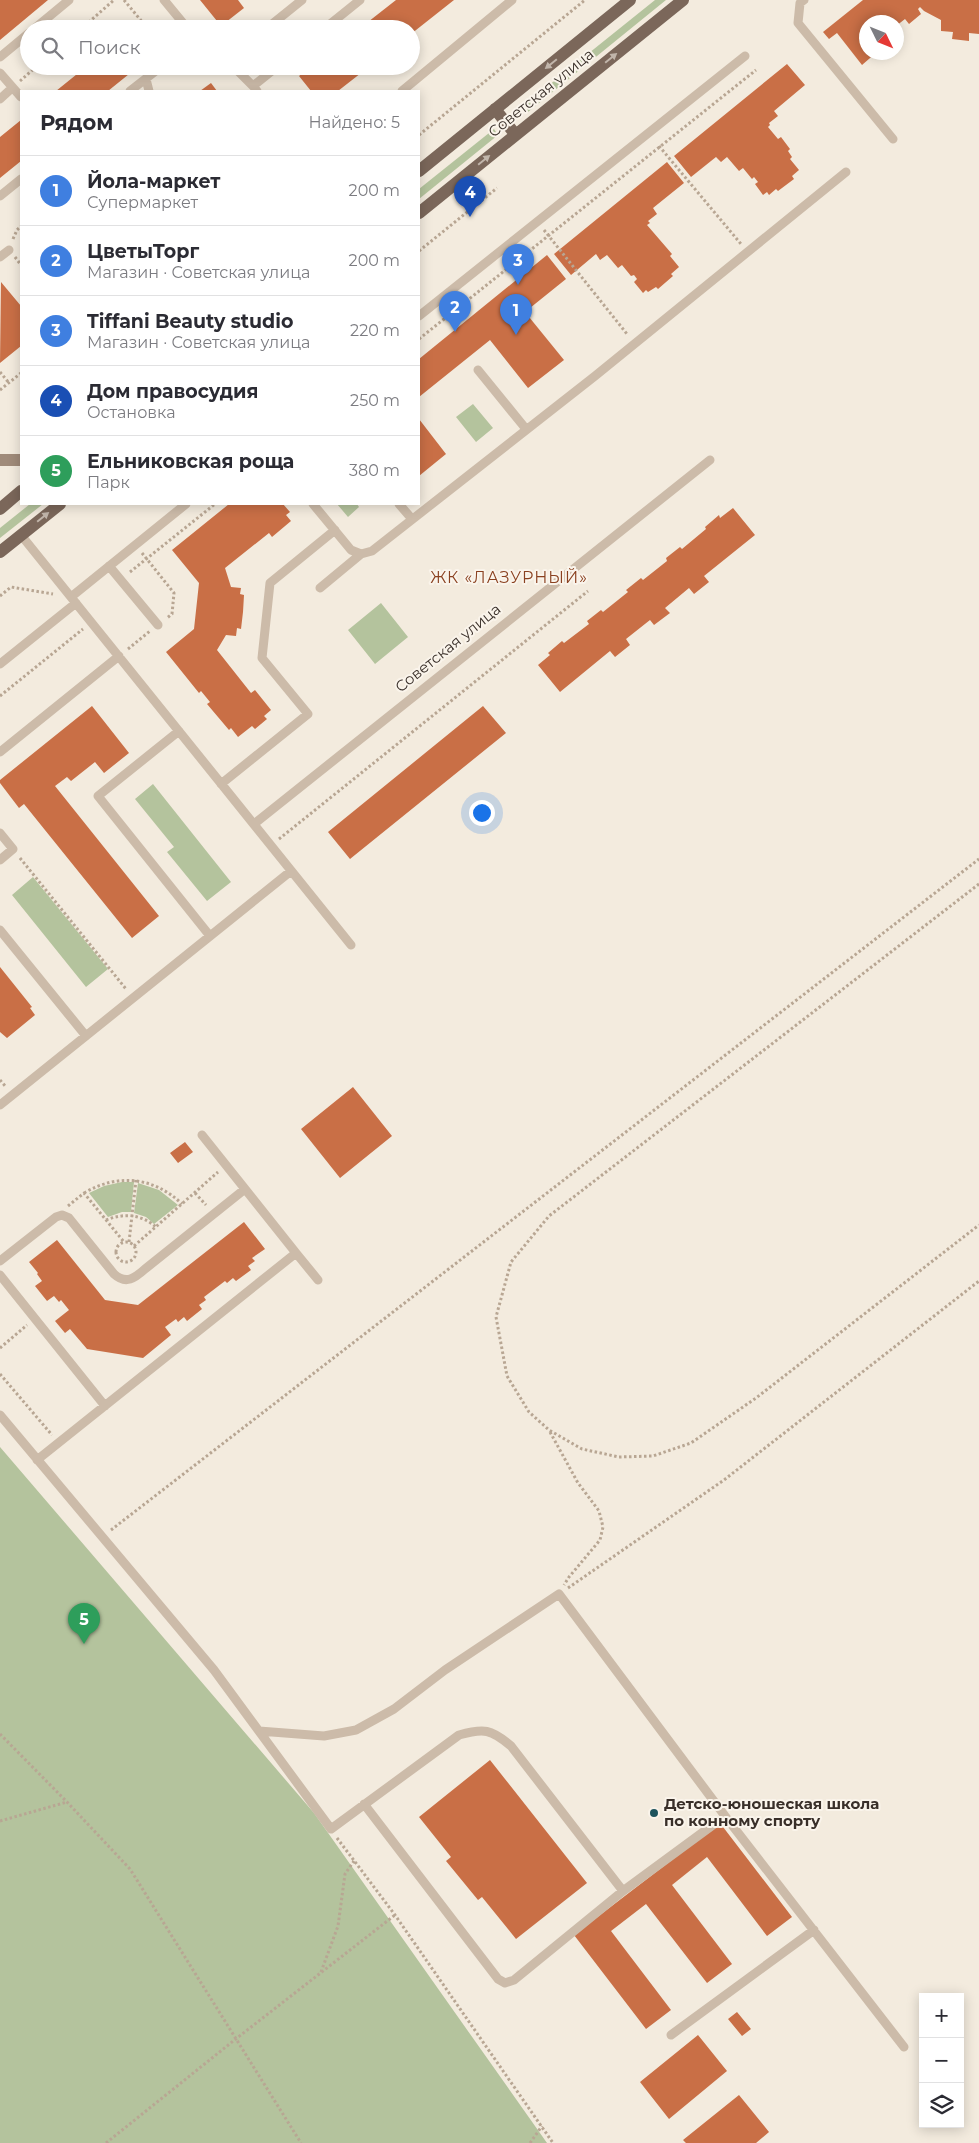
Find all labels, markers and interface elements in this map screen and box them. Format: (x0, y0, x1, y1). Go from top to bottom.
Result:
north arrow (859, 15, 904, 60)
search box (20, 20, 420, 75)
icon: search (38, 34, 66, 62)
text: Поиск (78, 36, 141, 59)
street label: Советская улица (484, 44, 597, 141)
one-way arrow (604, 53, 617, 64)
one-way arrow (545, 58, 558, 69)
text: Рядом (40, 110, 113, 135)
text: Найдено: 5 (309, 113, 400, 132)
one-way arrow (477, 154, 490, 165)
text: Йола-маркет (87, 170, 220, 193)
pin: 4 (454, 176, 486, 217)
text: 1 (53, 181, 59, 200)
text: 200 m (349, 181, 400, 200)
text: Супермаркет (87, 193, 198, 212)
text: ЦветыТорг (87, 240, 199, 263)
pin: 3 (502, 244, 534, 285)
text: 2 (51, 251, 61, 270)
text: 200 m (349, 251, 400, 270)
text: Магазин · Советская улица (87, 263, 310, 282)
pin: 2 (439, 291, 471, 332)
pin: 1 (500, 294, 532, 335)
text: Tiffani Beauty studio (87, 310, 293, 333)
text: 3 (51, 321, 61, 340)
text: 220 m (350, 321, 400, 340)
text: Магазин · Советская улица (87, 333, 310, 352)
text: Дом правосудия (87, 380, 258, 403)
text: 4 (50, 391, 62, 410)
text: 250 m (350, 391, 400, 410)
text: Остановка (87, 403, 176, 422)
text: Ельниковская роща (87, 450, 294, 473)
text: 5 (51, 461, 61, 480)
text: 380 m (349, 461, 400, 480)
text: Парк (87, 473, 130, 492)
one-way arrow (37, 511, 50, 522)
district label: ЖК «ЛАЗУРНЫЙ» (430, 568, 588, 587)
street label: Советская улица (391, 599, 504, 696)
your location (469, 800, 495, 826)
pin: 5 (68, 1603, 100, 1644)
place label: Детско-юношеская школа по конному спорту (664, 1794, 879, 1830)
marker: Детско-юношеская школа по конному спорту (648, 1807, 660, 1819)
map controls (919, 1993, 964, 2128)
button: + (919, 1993, 964, 2038)
button: − (919, 2038, 964, 2083)
button: layers (919, 2083, 964, 2128)

